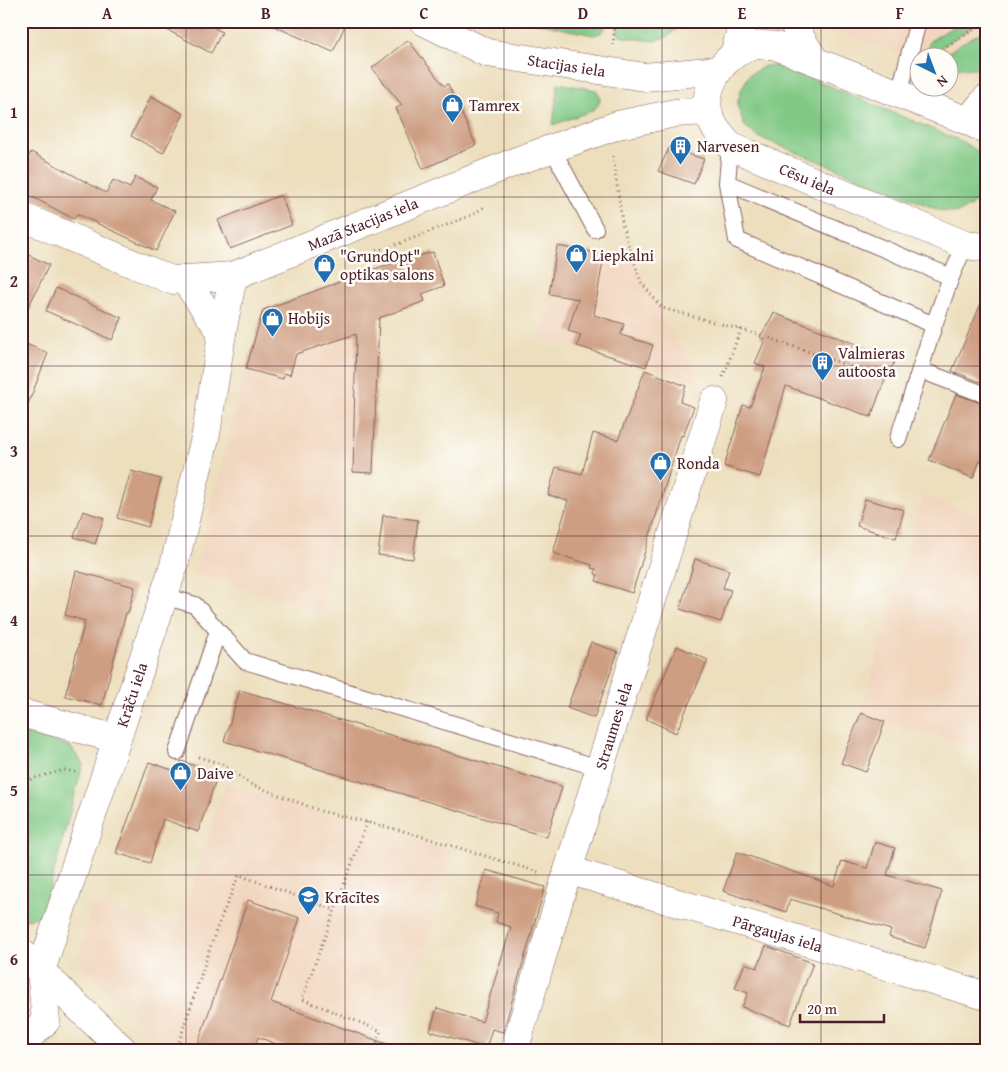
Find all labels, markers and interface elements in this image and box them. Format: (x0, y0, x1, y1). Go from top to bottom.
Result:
text: A (102, 1, 113, 25)
text: B (261, 1, 271, 25)
text: C (419, 1, 429, 25)
text: D (578, 1, 588, 25)
text: E (738, 1, 747, 25)
text: F (896, 1, 904, 25)
street label: Stacijas iela (526, 47, 608, 83)
north arrow (910, 48, 960, 98)
text: N (932, 71, 953, 93)
shop icon: Tamrex (441, 93, 465, 124)
place label: Tamrex (469, 93, 521, 117)
text: 1 (10, 100, 18, 124)
building icon: Narvesen (669, 134, 693, 165)
place label: Narvesen (697, 134, 760, 158)
street label: Cēsu iela (776, 156, 840, 201)
street label: Mazā Stacijas iela (304, 190, 422, 257)
shop icon: Liepkalni (564, 243, 588, 274)
place label: Liepkalni (592, 243, 655, 267)
place label: "GrundOpt" optikas salons (340, 244, 434, 286)
shop icon: "GrundOpt" optikas salons (312, 253, 336, 284)
text: 2 (10, 269, 18, 293)
shop icon: Hobijs (260, 306, 284, 337)
place label: Hobijs (288, 306, 330, 330)
place label: Valmieras autoosta (838, 341, 905, 383)
building icon: Valmieras autoosta (810, 350, 834, 381)
text: 3 (10, 439, 18, 463)
shop icon: Ronda (649, 451, 673, 482)
place label: Ronda (677, 451, 720, 475)
text: 4 (10, 608, 18, 632)
street label: Krāču iela (110, 659, 153, 730)
street label: Straumes iela (588, 678, 638, 773)
shop icon: Daive (169, 761, 193, 792)
place label: Daive (197, 761, 234, 785)
text: 5 (10, 778, 18, 802)
school or university icon: Krācītes (297, 885, 321, 916)
place label: Krācītes (325, 885, 380, 909)
street label: Pārgaujas iela (730, 908, 826, 958)
text: 6 (10, 947, 18, 971)
scale bar (800, 992, 883, 1024)
text: 20 m (807, 998, 838, 1019)

